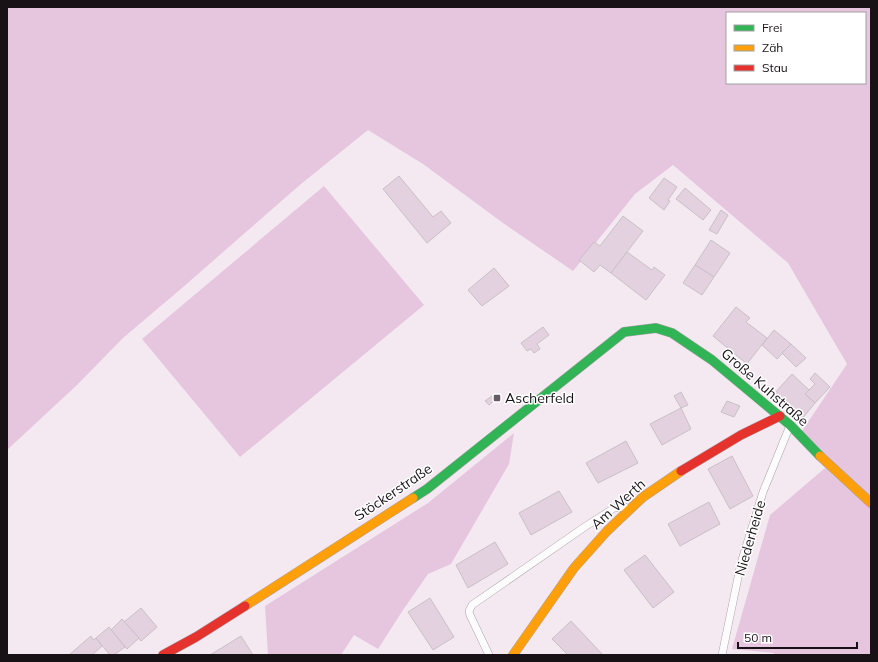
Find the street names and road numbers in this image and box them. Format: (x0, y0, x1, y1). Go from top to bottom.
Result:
street label: Große Kuhstraße (718, 344, 812, 430)
street label: Stöckerstraße (351, 459, 435, 525)
street label: Am Werth (587, 475, 649, 533)
street label: Niederheide (731, 498, 769, 578)

